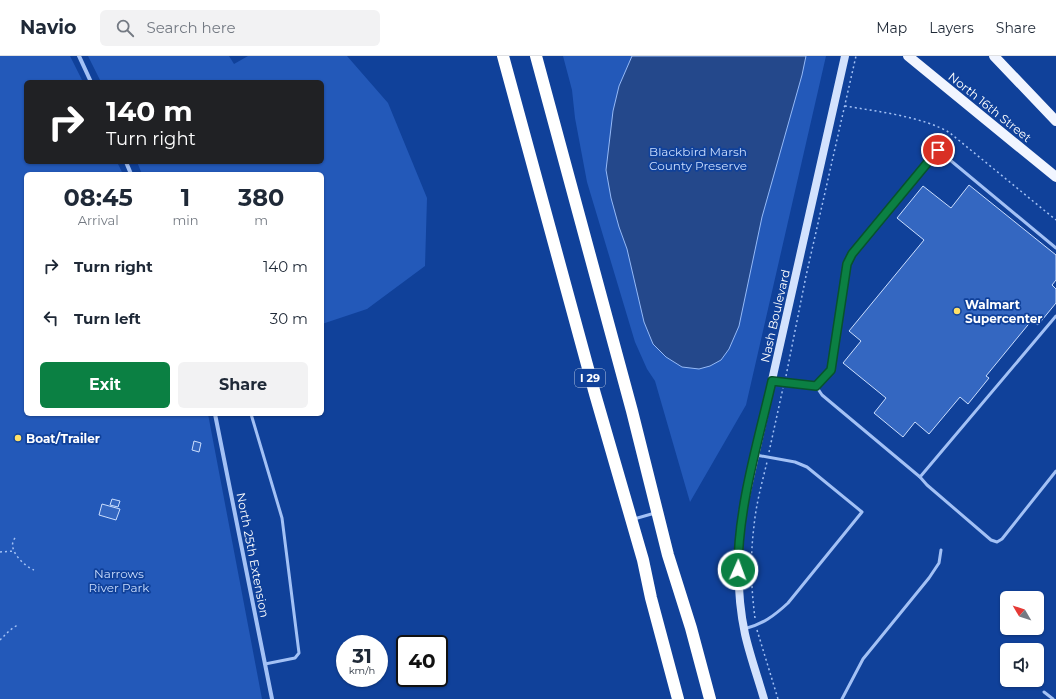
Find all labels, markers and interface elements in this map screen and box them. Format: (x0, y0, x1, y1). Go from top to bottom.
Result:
search box (100, 10, 380, 46)
text: Navio (20, 16, 76, 39)
icon: search (114, 17, 136, 39)
text: Search here (146, 18, 236, 37)
text: Map (876, 19, 907, 37)
text: Layers (929, 19, 974, 37)
text: Share (996, 19, 1036, 37)
street label: North 16th Street (945, 69, 1035, 145)
text: 140 m (106, 94, 193, 128)
icon: right (40, 96, 92, 148)
text: Turn right (106, 128, 196, 150)
pin (921, 133, 955, 167)
icon: arrive (927, 139, 949, 161)
park label: Blackbird Marsh County Preserve (649, 144, 747, 173)
text: 08:45 (64, 183, 133, 212)
text: 1 (181, 183, 190, 212)
text: 380 (238, 183, 284, 212)
text: Arrival (78, 212, 119, 228)
text: min (172, 212, 198, 228)
text: m (254, 212, 268, 228)
icon: right (40, 255, 62, 277)
text: Turn right (74, 257, 153, 276)
text: 140 m (263, 257, 308, 276)
street label: Nash Boulevard (757, 268, 793, 364)
place label: Walmart Supercenter (965, 297, 1042, 326)
marker: Walmart Supercenter (952, 306, 962, 316)
icon: left (40, 307, 62, 329)
text: Turn left (74, 309, 141, 328)
text: 30 m (270, 309, 308, 328)
button: Exit (40, 362, 170, 408)
button: Share (178, 362, 308, 408)
road number: I 29 (575, 369, 605, 387)
place label: Boat/Trailer (26, 431, 100, 446)
marker: Boat/Trailer (13, 433, 23, 443)
street label: North 25th Extension (234, 491, 272, 619)
position arrow (717, 549, 759, 591)
park label: Narrows River Park (89, 566, 150, 595)
north arrow (1000, 591, 1044, 635)
map controls (1000, 591, 1044, 687)
speed limit sign: 40 (396, 635, 448, 687)
button: sound (1000, 643, 1044, 687)
text: 31 (352, 644, 372, 668)
text: km/h (349, 664, 375, 677)

